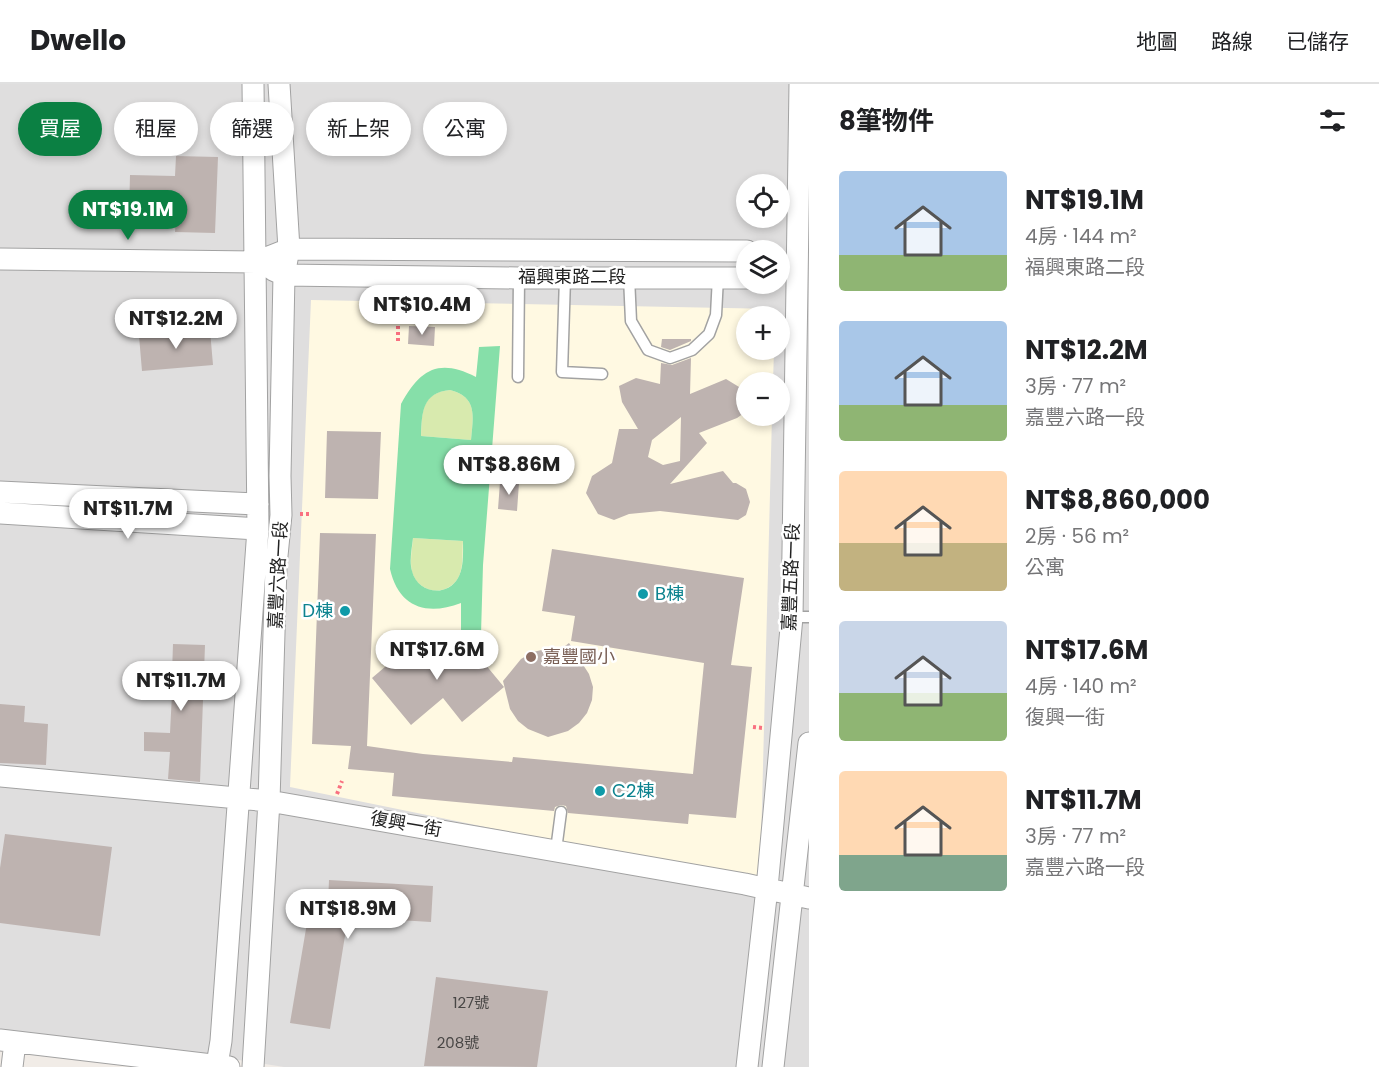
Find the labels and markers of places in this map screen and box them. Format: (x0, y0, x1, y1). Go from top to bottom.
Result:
pin: NT$19.1M (66, 190, 190, 241)
pin: NT$10.4M (360, 285, 484, 336)
pin: NT$12.2M (114, 299, 238, 350)
pin: NT$8.86M (447, 445, 571, 496)
pin: NT$11.7M (66, 489, 190, 540)
place label: B棟 (655, 581, 684, 606)
marker: B棟 (636, 587, 650, 601)
place label: D棟 (302, 598, 333, 623)
marker: D棟 (338, 604, 352, 618)
pin: NT$17.6M (375, 630, 499, 681)
place label: 嘉豐國小 (543, 644, 615, 669)
marker: 嘉豐國小 (524, 650, 538, 664)
pin: NT$11.7M (119, 661, 243, 712)
place label: C2棟 (612, 778, 654, 803)
marker: C2棟 (593, 784, 607, 798)
pin: NT$18.9M (286, 889, 410, 940)

